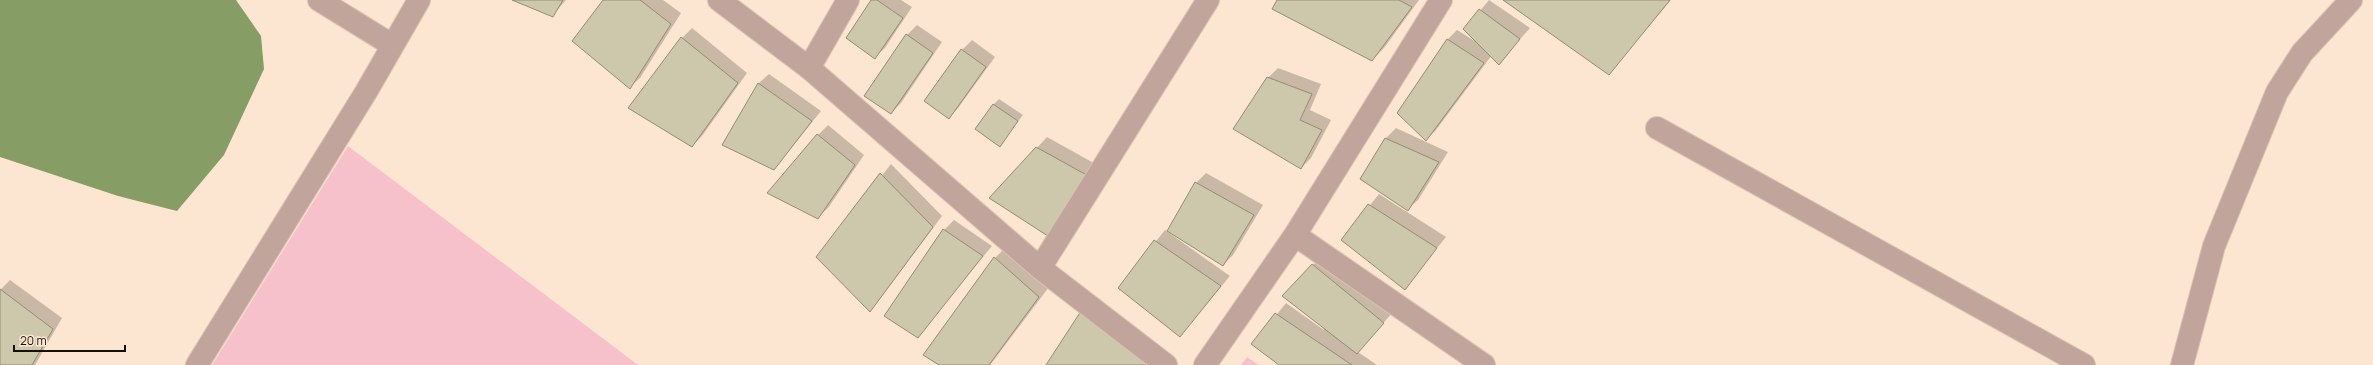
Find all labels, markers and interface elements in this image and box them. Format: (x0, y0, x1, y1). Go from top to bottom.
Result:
scale bar (14, 327, 125, 353)
text: 20 m (20, 332, 47, 349)

